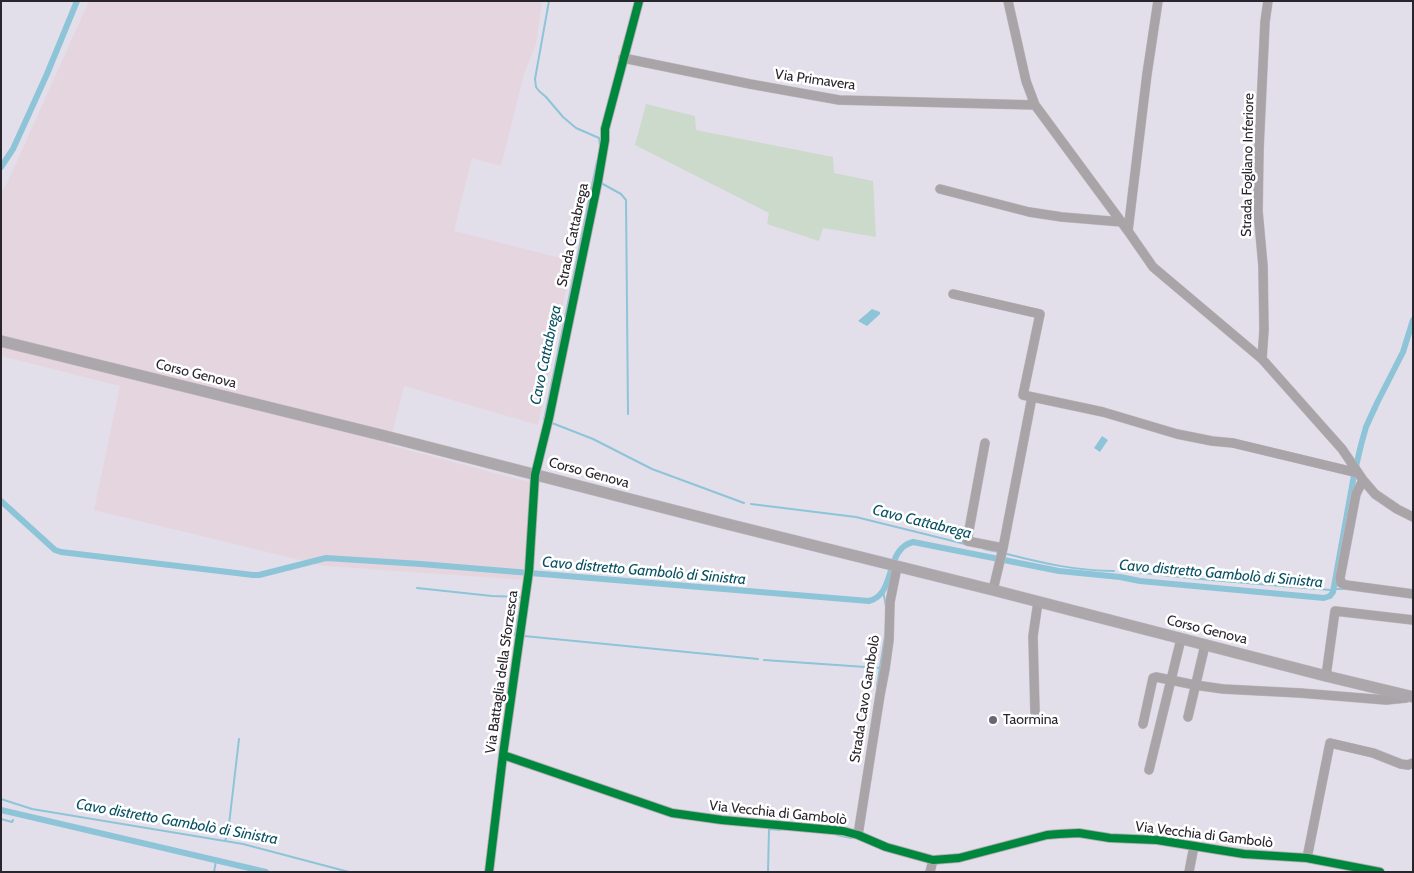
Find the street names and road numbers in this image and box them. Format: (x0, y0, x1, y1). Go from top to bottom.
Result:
street label: Via Primavera (774, 66, 856, 94)
street label: Strada Fogliano Inferiore (1238, 93, 1258, 237)
street label: Strada Cattabrega (554, 182, 592, 288)
street label: Corso Genova (154, 356, 238, 392)
street label: Corso Genova (547, 454, 631, 492)
street label: Via Battaglia della Sforzesca (482, 589, 522, 755)
street label: Corso Genova (1165, 612, 1249, 648)
street label: Strada Cavo Gambolò (847, 634, 883, 764)
street label: Via Vecchia di Gambolò (708, 797, 848, 829)
street label: Via Vecchia di Gambolò (1134, 818, 1274, 852)

